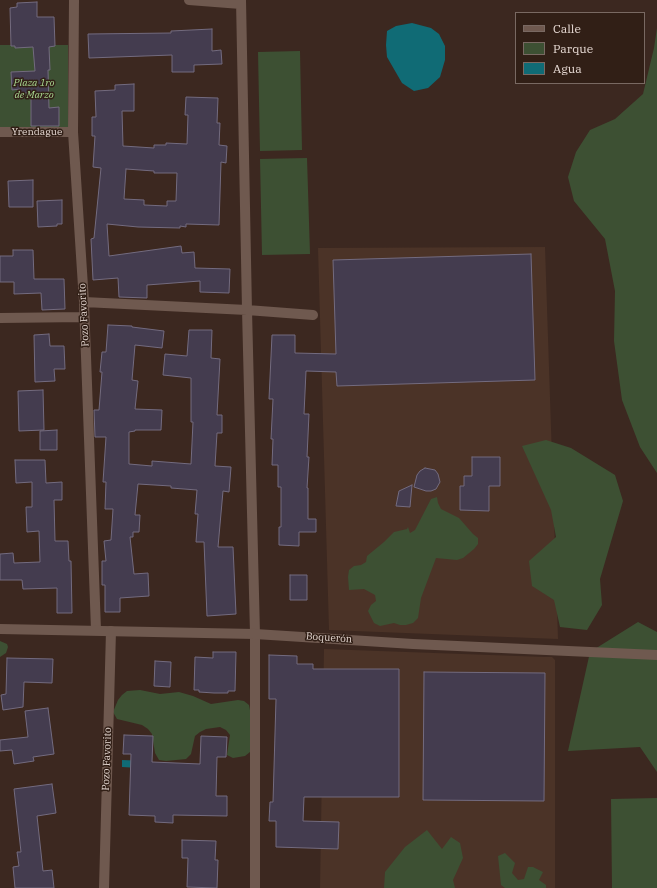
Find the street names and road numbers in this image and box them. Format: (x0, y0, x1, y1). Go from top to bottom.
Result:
street label: Yrendague (12, 126, 62, 138)
street label: Pozo Favorito (76, 283, 92, 347)
street label: Boquerón (305, 630, 353, 646)
street label: Pozo Favorito (100, 727, 114, 791)

